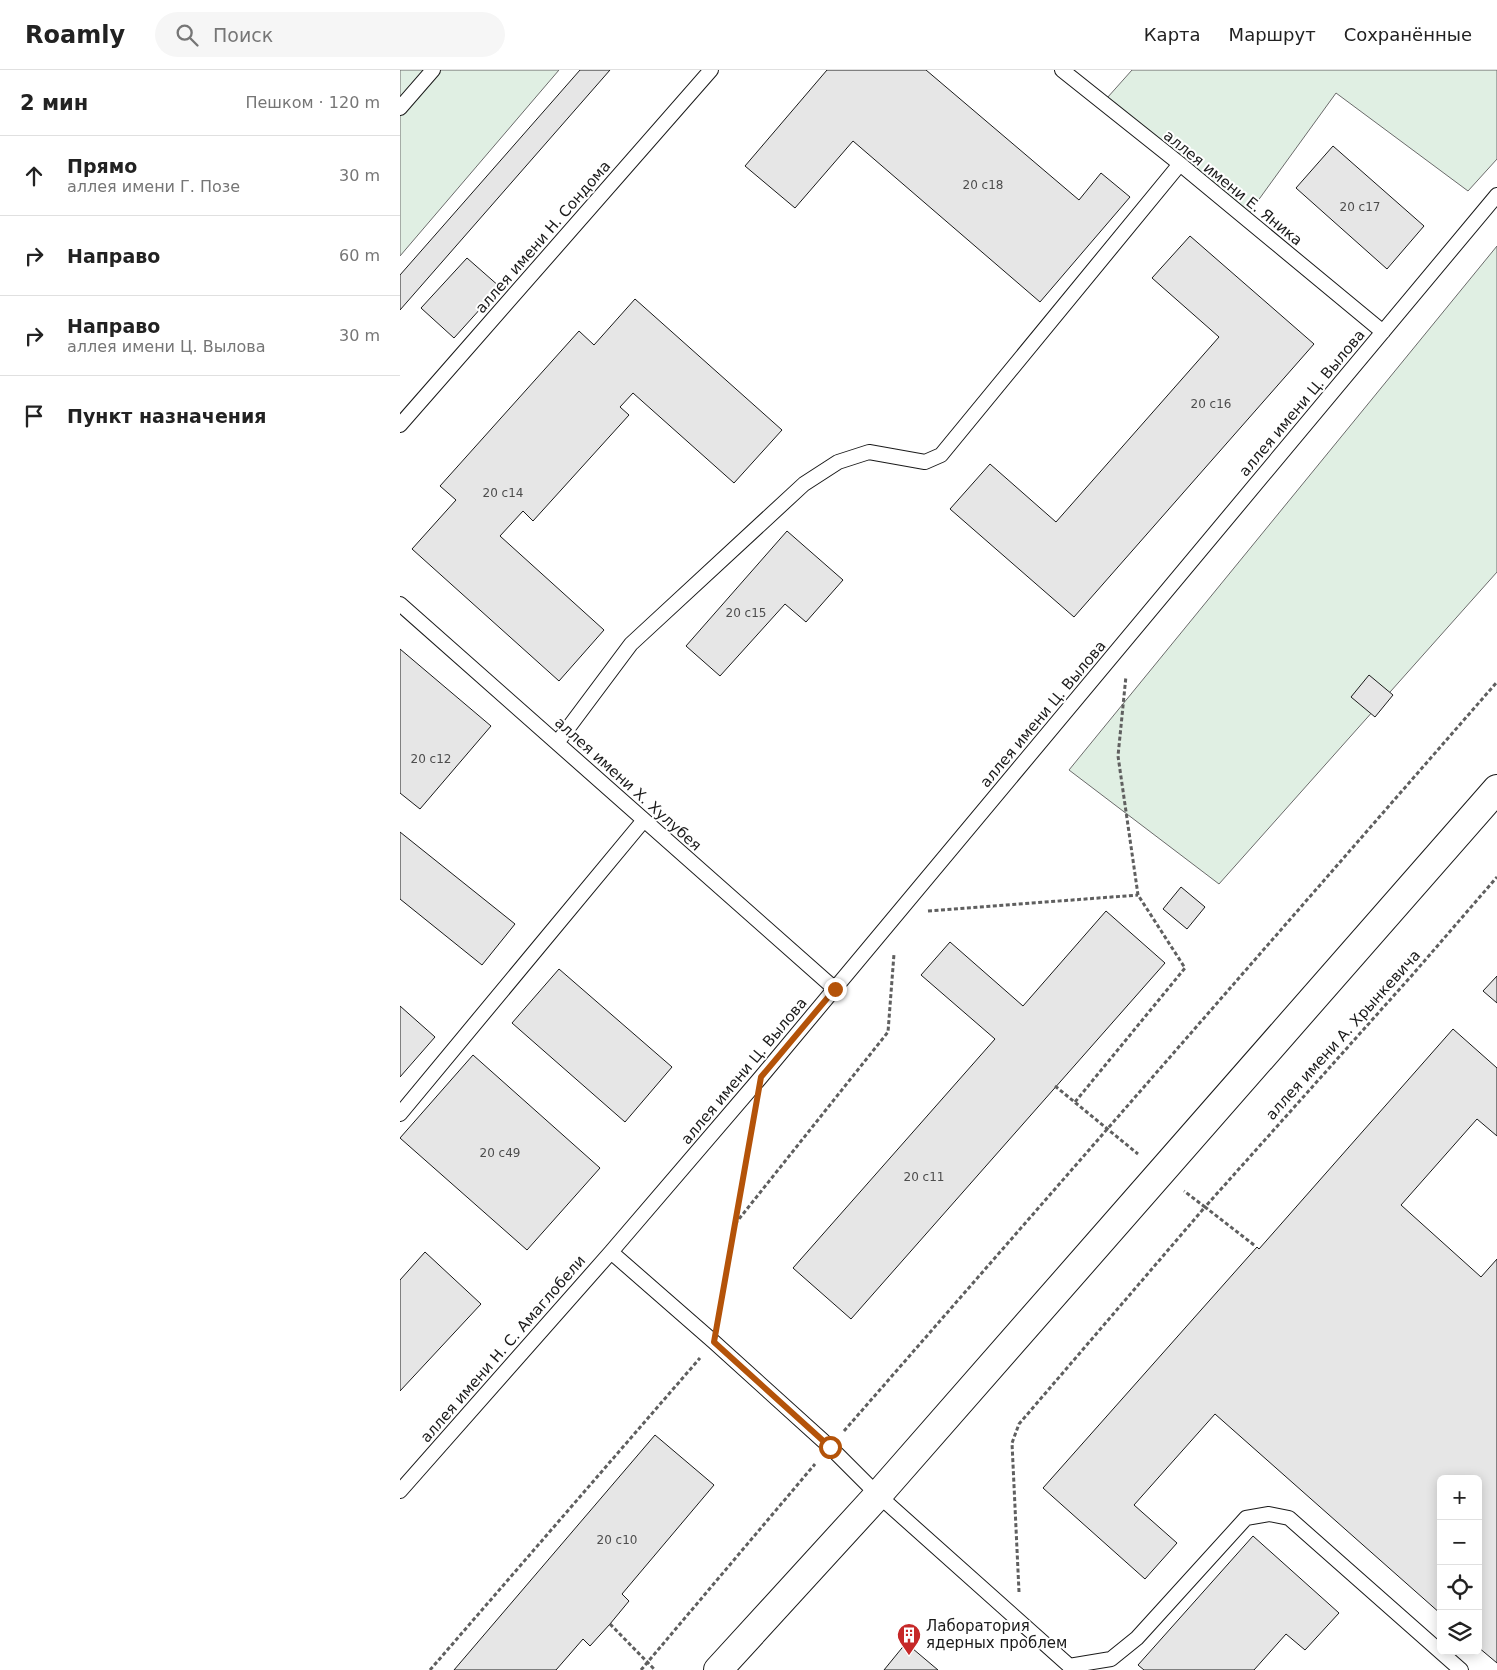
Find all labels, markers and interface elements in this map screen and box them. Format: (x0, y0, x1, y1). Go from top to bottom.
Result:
search box (155, 12, 505, 57)
text: Roamly (25, 21, 125, 49)
icon: search (173, 21, 201, 49)
text: Поиск (213, 24, 273, 46)
text: Карта (1144, 24, 1201, 45)
text: Маршрут (1229, 24, 1316, 45)
text: Сохранённые (1344, 24, 1472, 45)
text: 2 мин (20, 91, 88, 115)
text: Пешком · 120 m (245, 93, 380, 112)
street label: аллея имени Е. Яника (1160, 126, 1306, 250)
text: Прямо (67, 155, 137, 177)
street label: аллея имени Н. Сондома (472, 157, 614, 317)
icon: ahead (20, 162, 48, 190)
text: 30 m (339, 166, 380, 185)
text: аллея имени Г. Позе (67, 177, 240, 196)
house number: 20 с18 (963, 178, 1003, 192)
house number: 20 с17 (1340, 200, 1380, 214)
icon: right (20, 242, 48, 270)
text: Направо (67, 245, 160, 267)
text: 60 m (339, 246, 380, 265)
text: Направо (67, 315, 160, 337)
icon: right (20, 322, 48, 350)
text: 30 m (339, 326, 380, 345)
street label: аллея имени Ц. Вылова (1235, 326, 1369, 480)
text: аллея имени Ц. Вылова (67, 337, 266, 356)
house number: 20 с16 (1191, 397, 1231, 411)
icon: arrive (20, 402, 48, 430)
text: Пункт назначения (67, 405, 266, 427)
house number: 20 с14 (483, 486, 523, 500)
house number: 20 с15 (726, 606, 766, 620)
street label: аллея имени Ц. Вылова (976, 637, 1110, 791)
street label: аллея имени Х. Хулубея (551, 713, 705, 855)
house number: 20 с12 (411, 752, 451, 766)
street label: аллея имени А. Хрынкевича (1262, 946, 1424, 1124)
route end (824, 978, 847, 1001)
street label: аллея имени Ц. Вылова (677, 994, 811, 1148)
house number: 20 с49 (480, 1146, 520, 1160)
house number: 20 с11 (904, 1170, 944, 1184)
street label: аллея имени Н. С. Амаглобели (417, 1252, 589, 1446)
route start (819, 1436, 842, 1459)
map controls (1437, 1475, 1482, 1655)
button: + (1437, 1475, 1482, 1520)
button: − (1437, 1520, 1482, 1565)
house number: 20 с10 (597, 1533, 637, 1547)
button: locate (1437, 1565, 1482, 1610)
button: layers (1437, 1610, 1482, 1655)
place label: Лаборатория ядерных проблем (926, 1617, 1067, 1652)
building icon: Лаборатория ядерных проблем (896, 1622, 922, 1656)

